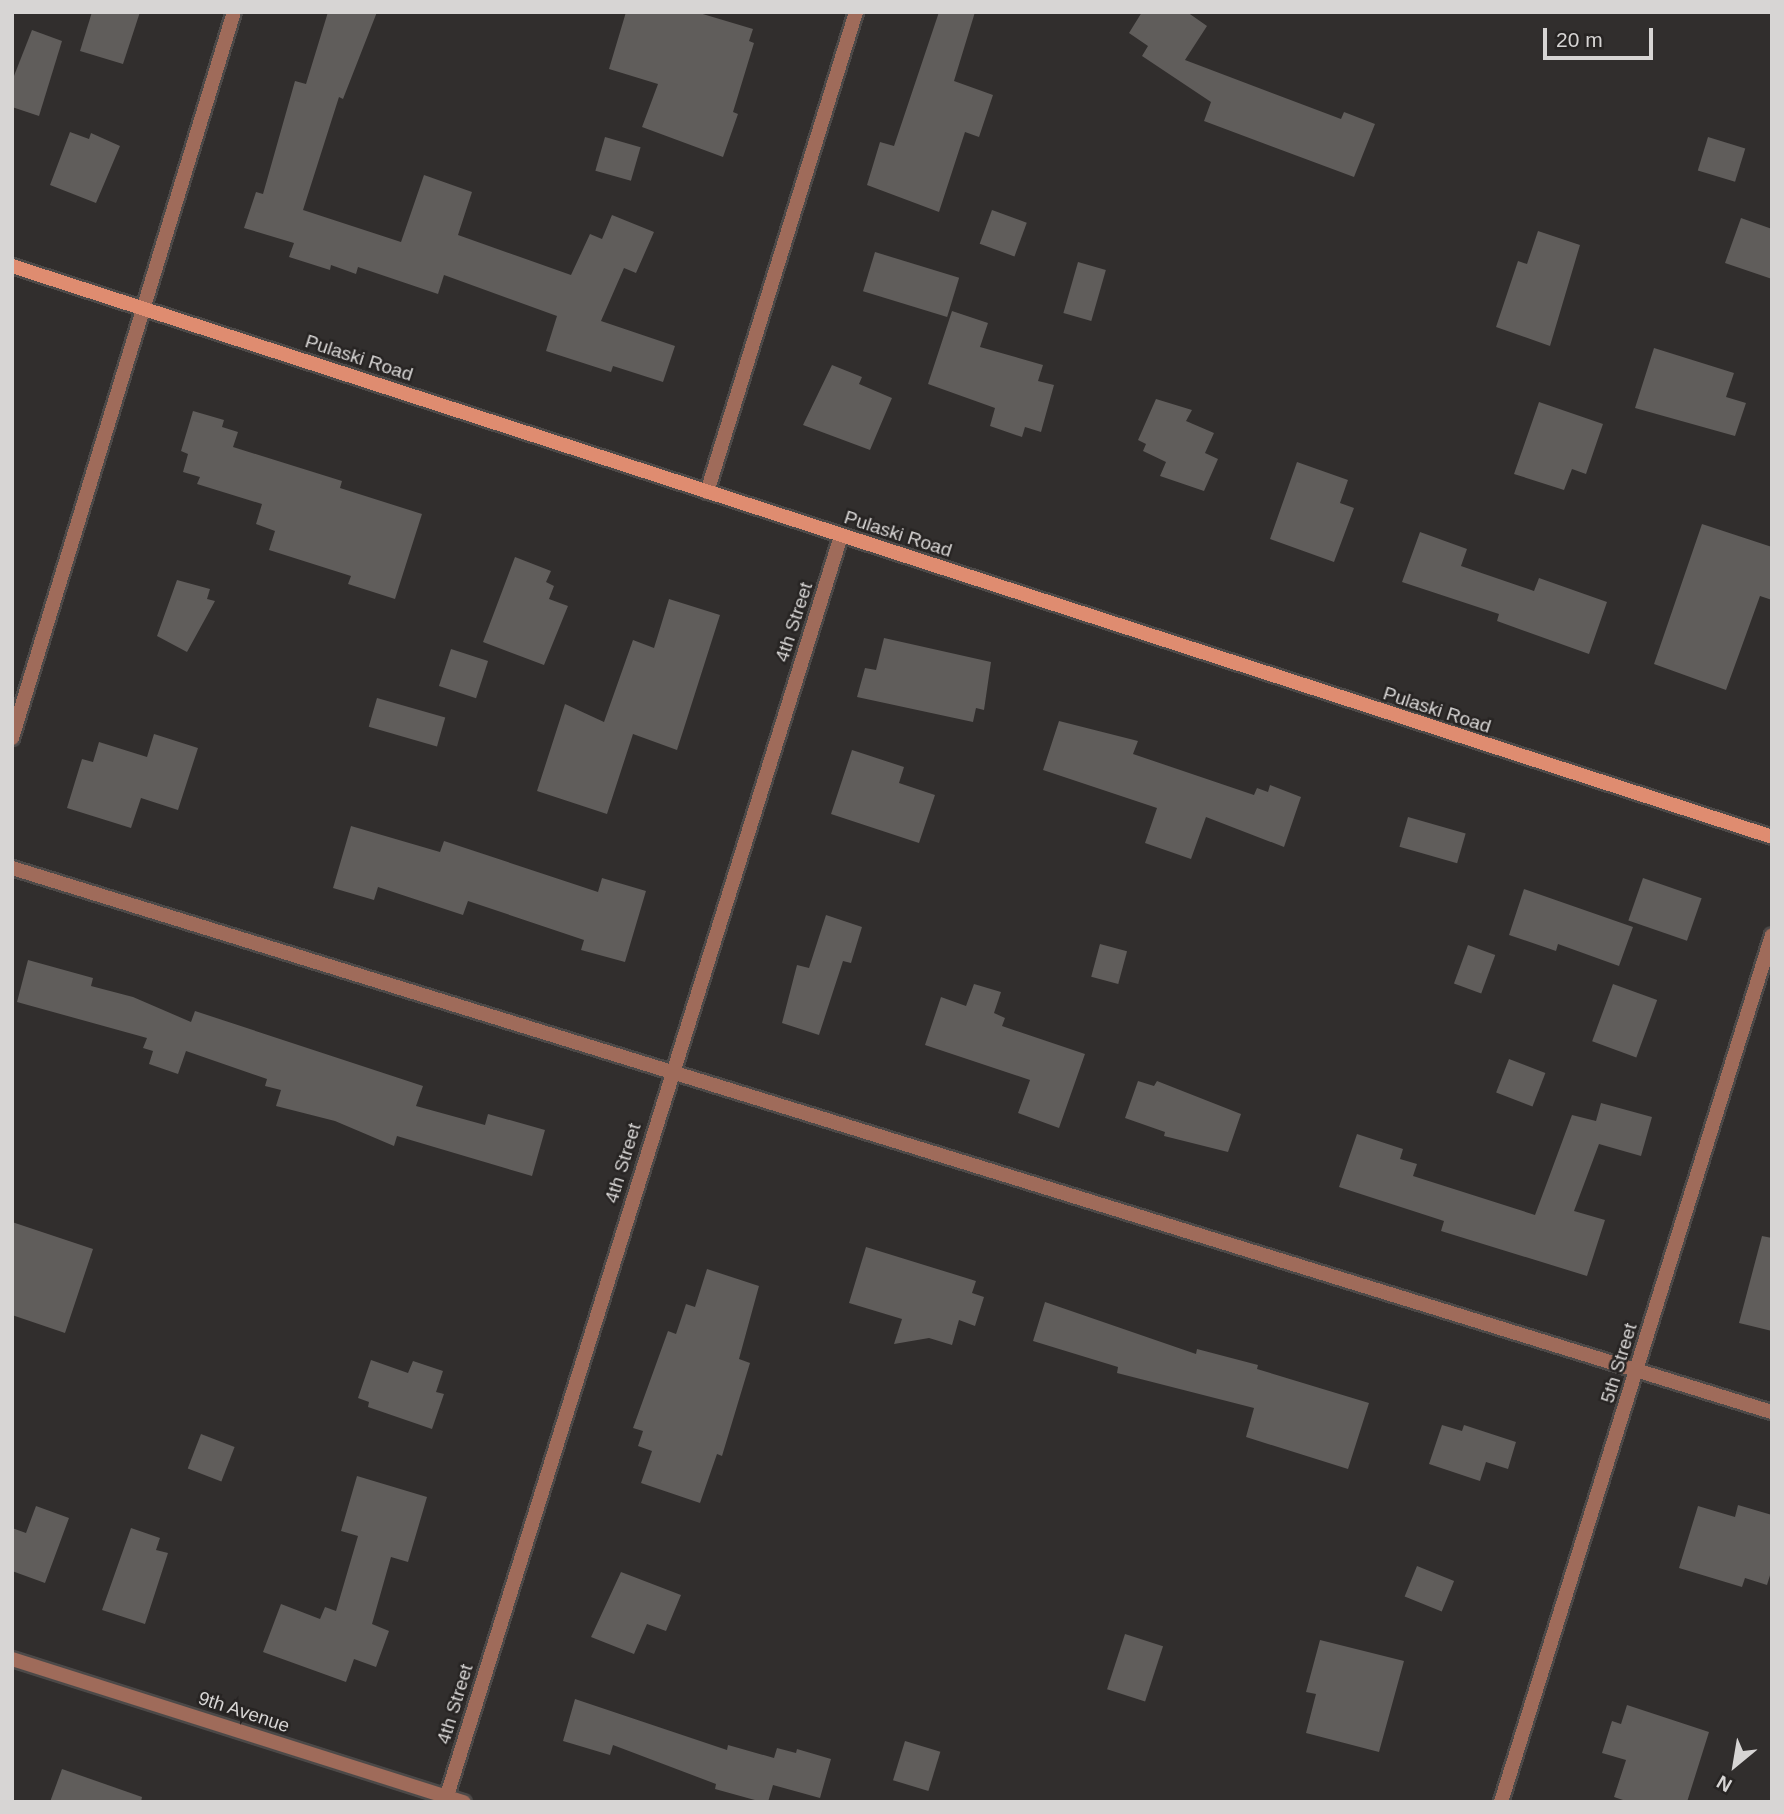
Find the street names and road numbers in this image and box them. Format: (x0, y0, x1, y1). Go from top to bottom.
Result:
street label: Pulaski Road (302, 330, 416, 386)
street label: Pulaski Road (841, 506, 955, 562)
street label: 4th Street (770, 579, 818, 665)
street label: Pulaski Road (1380, 682, 1494, 738)
street label: 4th Street (600, 1120, 646, 1206)
street label: 5th Street (1596, 1320, 1642, 1406)
street label: 4th Street (432, 1661, 478, 1747)
street label: 9th Avenue (195, 1686, 293, 1738)

